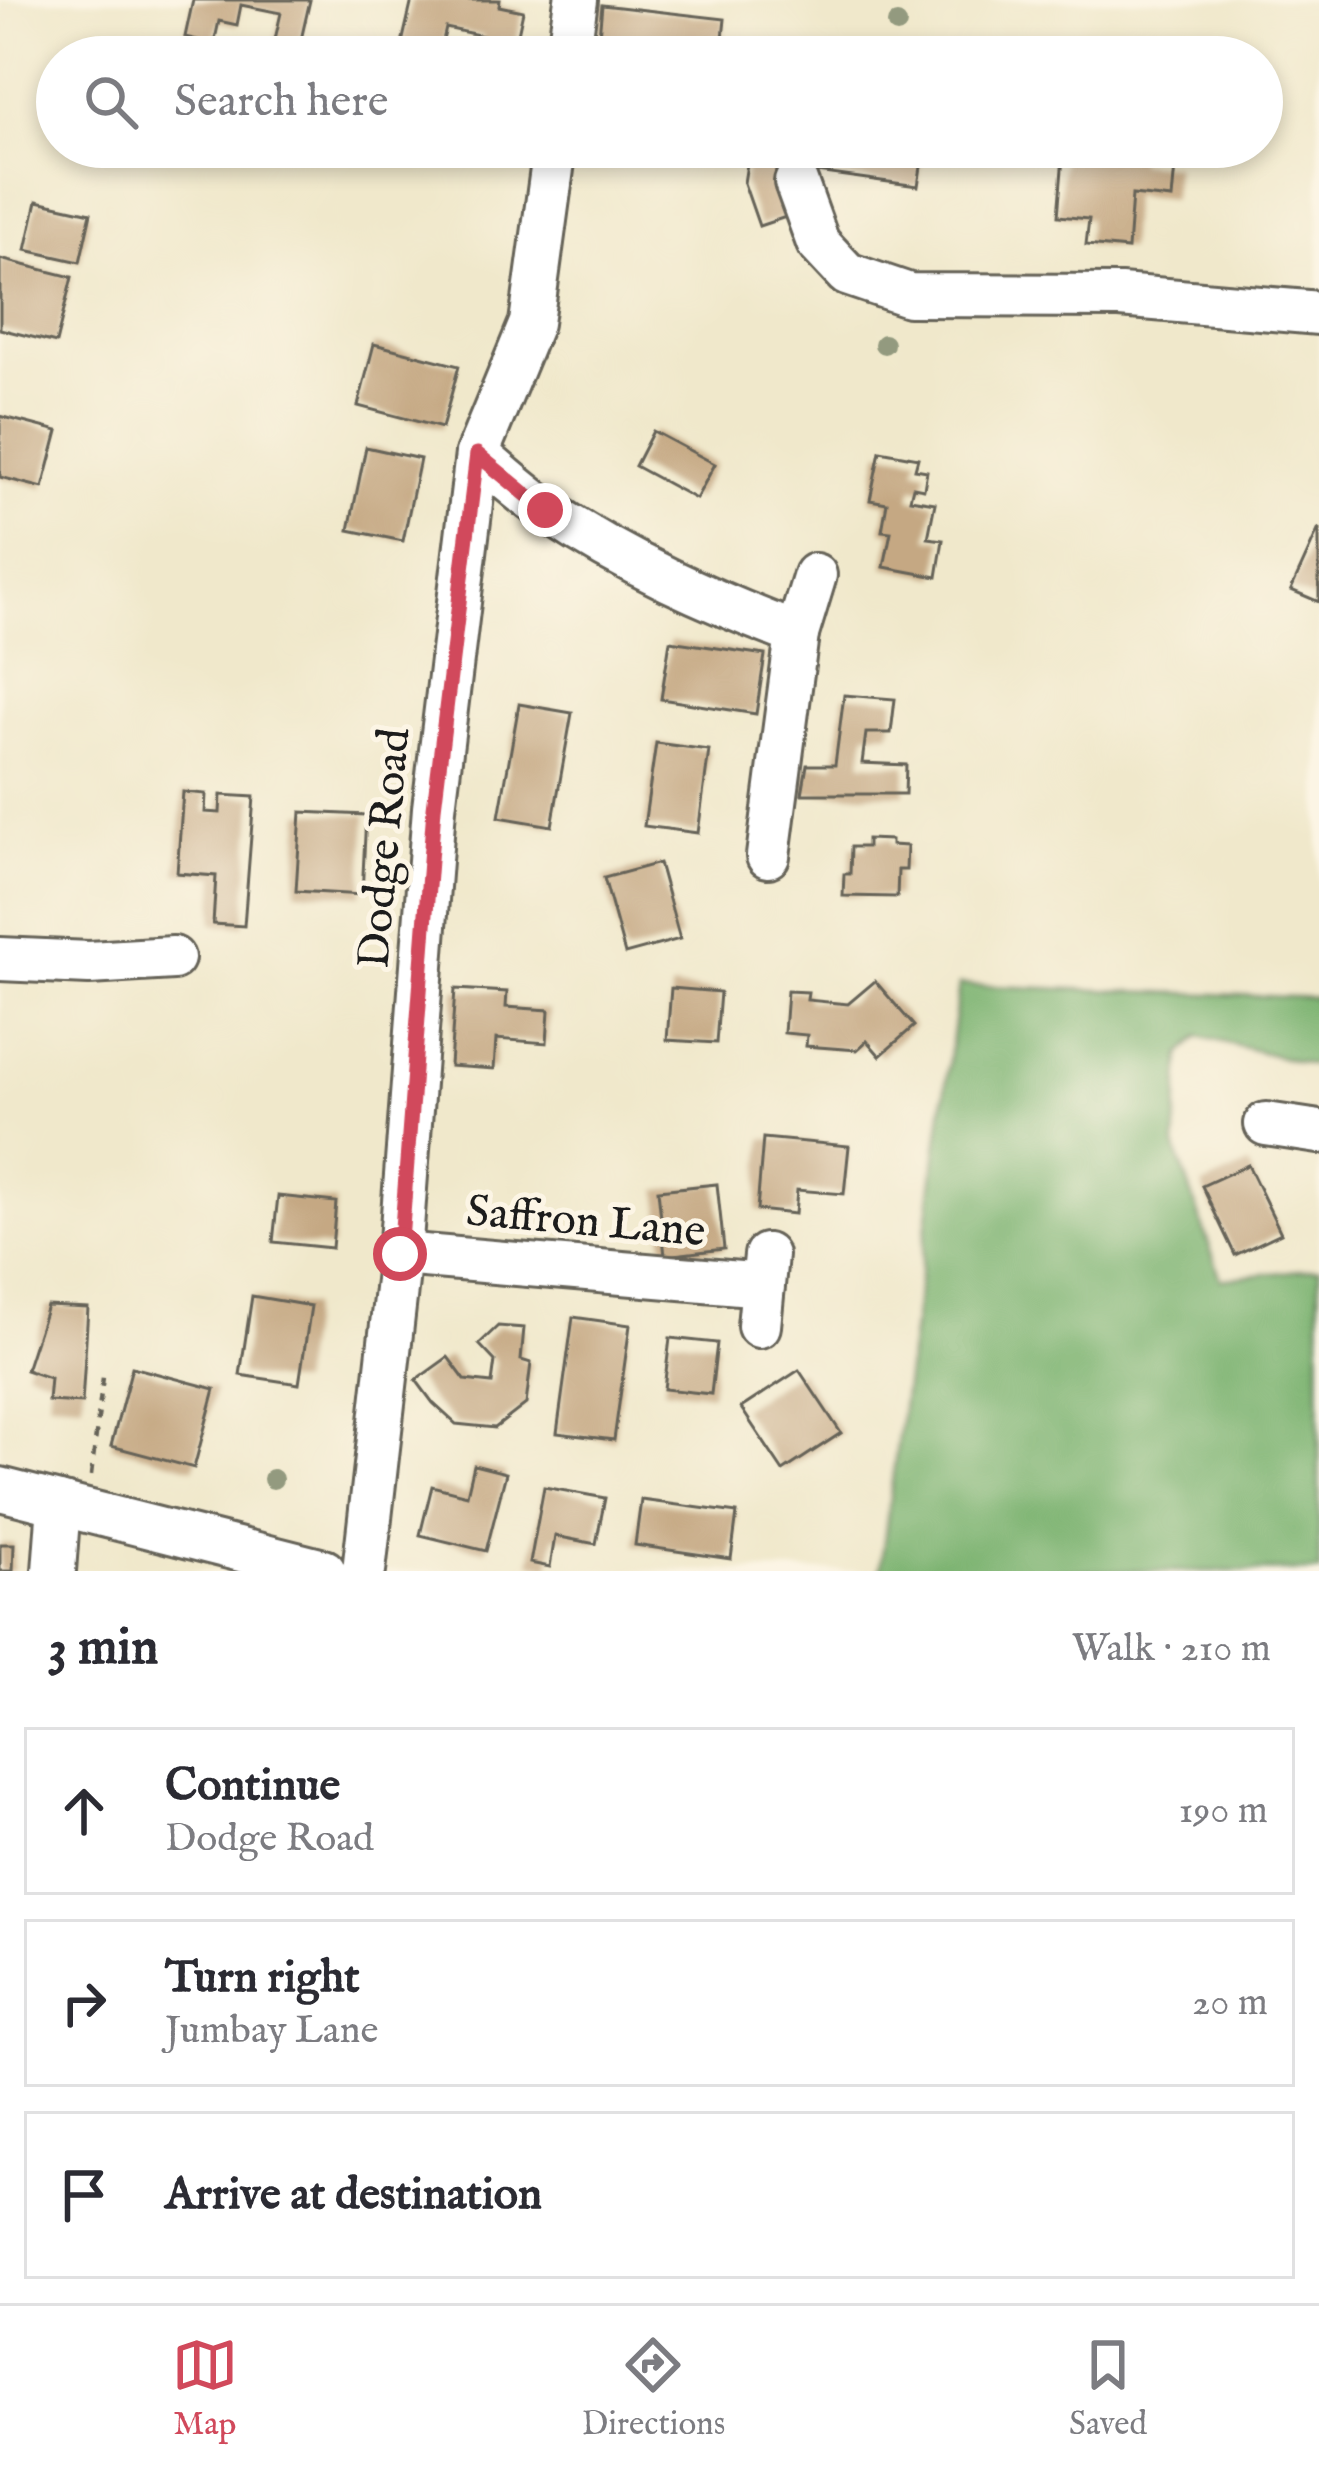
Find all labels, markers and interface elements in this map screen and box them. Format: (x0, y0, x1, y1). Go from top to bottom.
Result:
search box (36, 36, 1283, 168)
icon: search (78, 69, 144, 135)
text: Search here (174, 74, 388, 131)
route end (518, 483, 572, 537)
street label: Dodge Road (347, 725, 424, 971)
street label: Saffron Lane (464, 1184, 708, 1261)
route start (373, 1227, 427, 1281)
text: 3 min (48, 1617, 158, 1682)
text: Walk · 210 m (1072, 1625, 1271, 1674)
text: Continue (165, 1758, 340, 1815)
icon: ahead (51, 1778, 117, 1844)
text: 190 m (1179, 1787, 1268, 1836)
text: Dodge Road (165, 1815, 374, 1864)
text: Turn right (165, 1950, 360, 2007)
icon: right (51, 1970, 117, 2036)
text: 20 m (1192, 1979, 1268, 2028)
text: Jumbay Lane (165, 2007, 378, 2056)
icon: arrive (51, 2162, 117, 2228)
text: Arrive at destination (165, 2167, 542, 2224)
tab: Map (172, 2332, 238, 2446)
tab: Directions (582, 2332, 725, 2446)
tab: Saved (1069, 2332, 1147, 2446)

